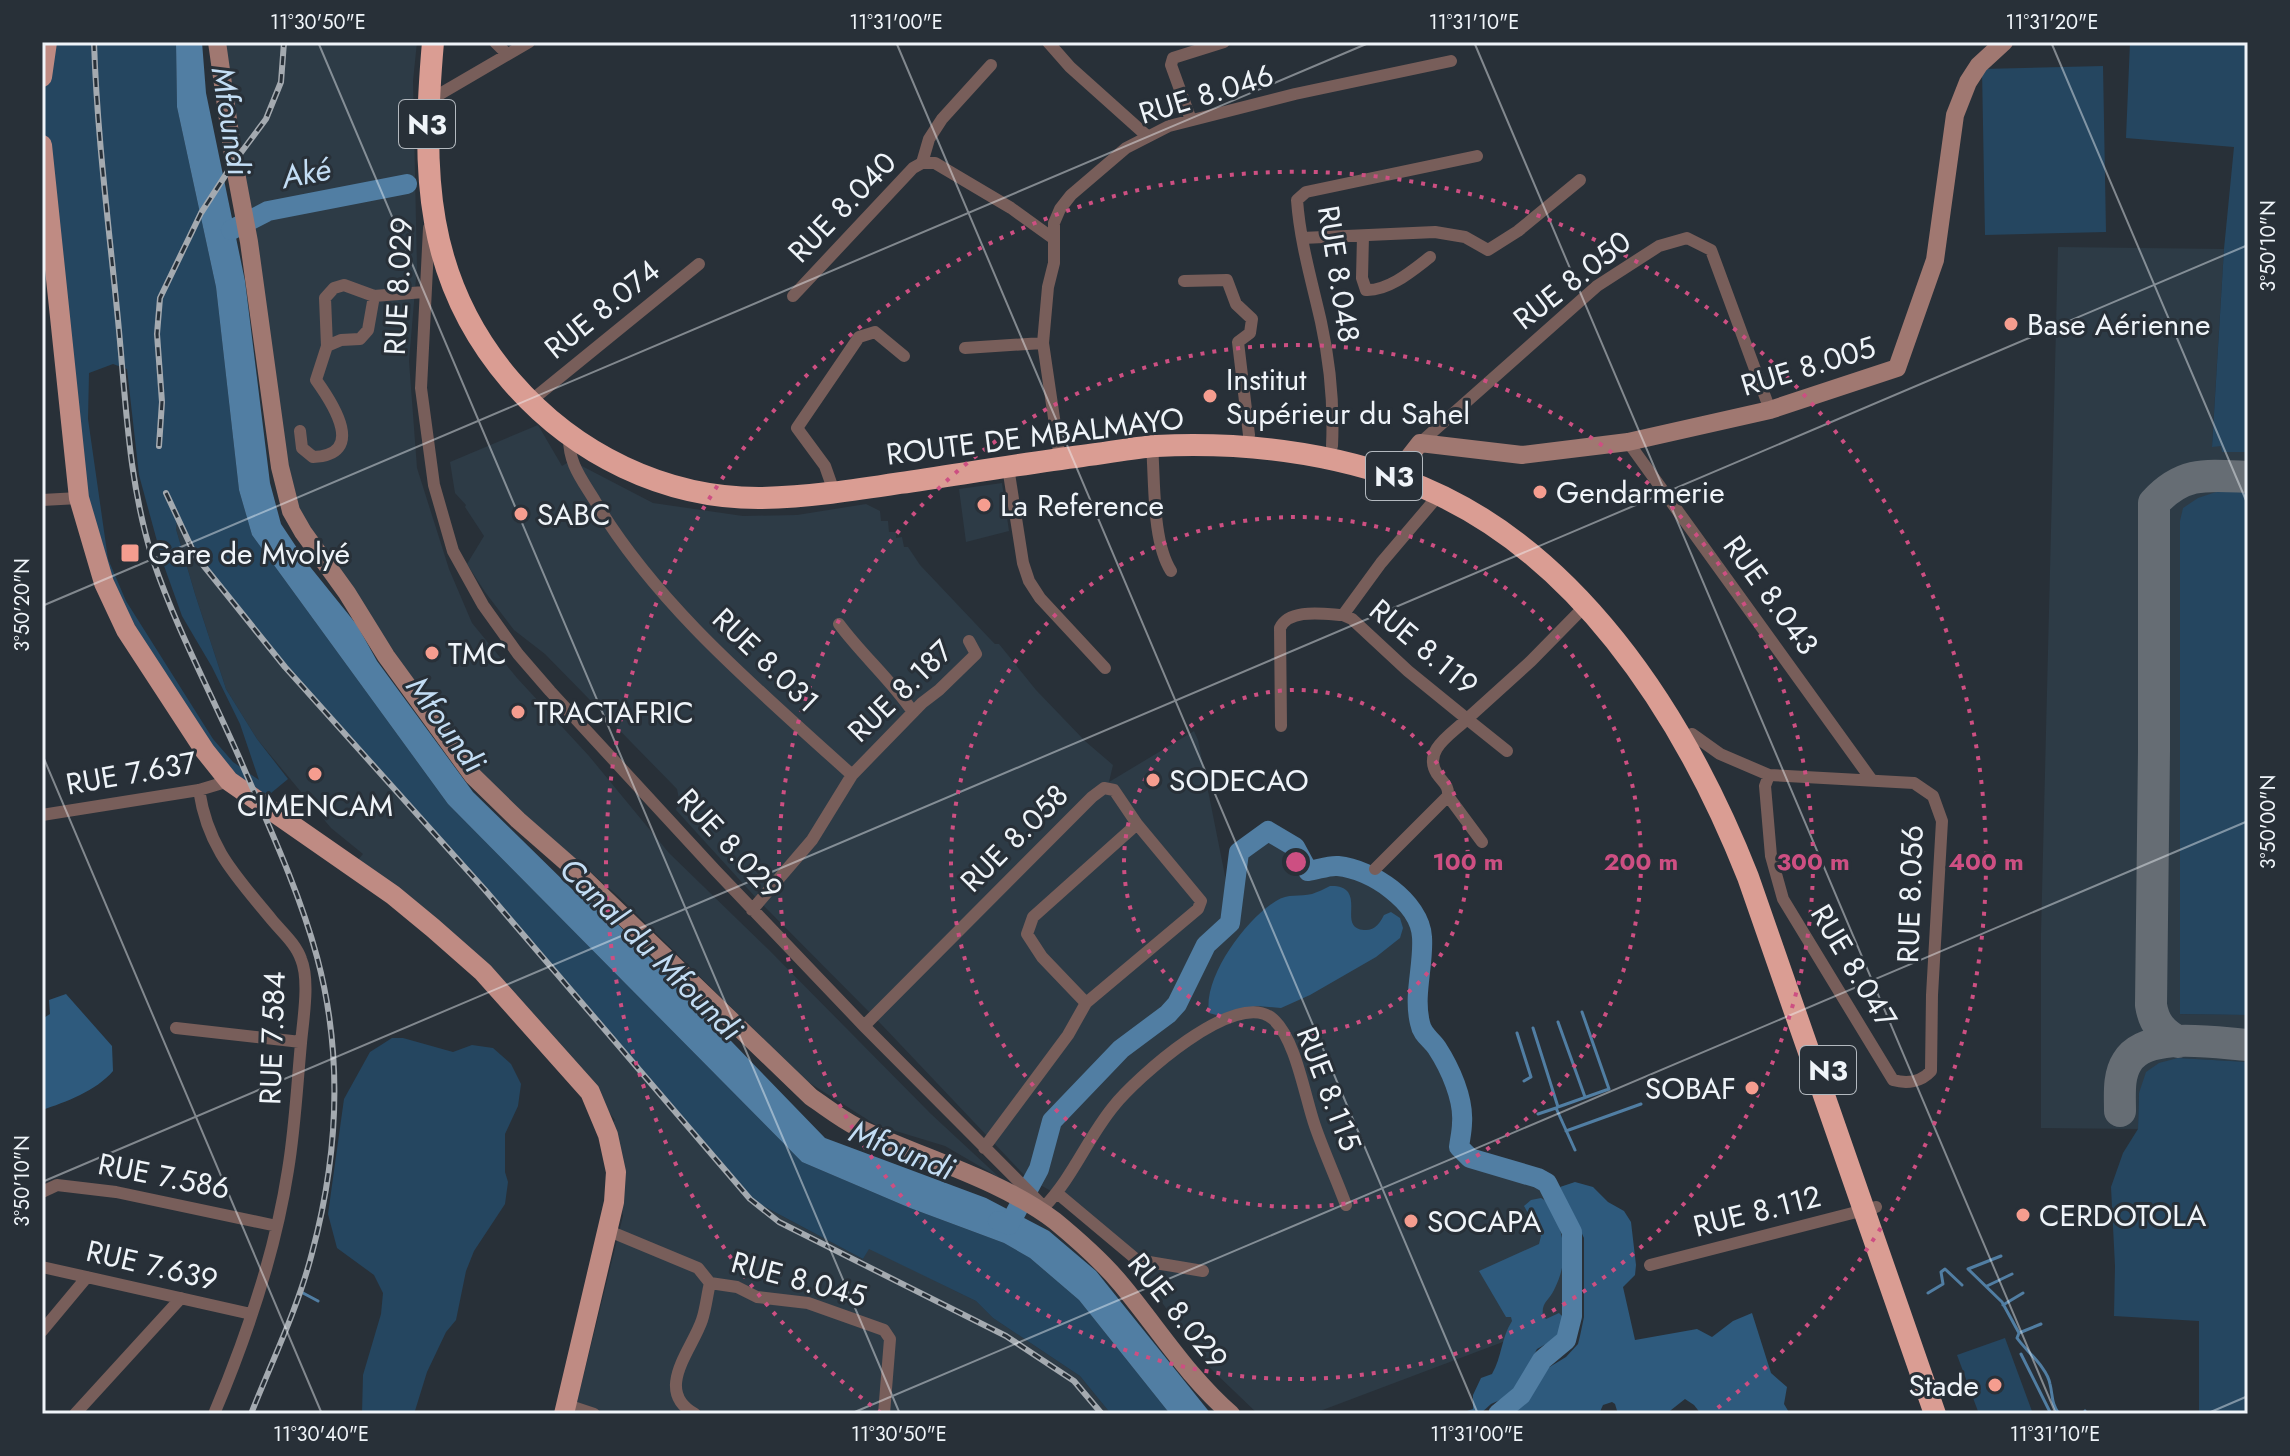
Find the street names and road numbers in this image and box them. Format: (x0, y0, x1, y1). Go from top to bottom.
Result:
street label: RUE 8.046 (1133, 53, 1279, 135)
road number: N3 (399, 100, 455, 148)
street label: RUE 8.040 (778, 142, 906, 272)
street label: RUE 8.048 (1307, 203, 1371, 345)
street label: RUE 8.029 (373, 216, 423, 356)
street label: RUE 8.050 (1504, 220, 1640, 340)
street label: RUE 8.074 (535, 249, 669, 369)
street label: RUE 8.005 (1735, 325, 1881, 407)
street label: ROUTE DE MBALMAYO (884, 396, 1186, 476)
road number: N3 (1366, 452, 1422, 500)
street label: RUE 8.043 (1713, 527, 1829, 663)
street label: RUE 8.119 (1360, 589, 1488, 705)
street label: RUE 8.031 (703, 598, 829, 722)
street label: RUE 8.187 (838, 630, 962, 752)
street label: RUE 7.637 (62, 740, 200, 806)
street label: RUE 8.058 (950, 774, 1078, 902)
street label: RUE 8.029 (667, 779, 793, 909)
street label: RUE 8.056 (1886, 824, 1934, 964)
street label: RUE 8.047 (1800, 896, 1908, 1036)
street label: RUE 7.584 (248, 970, 296, 1106)
street label: RUE 8.115 (1286, 1021, 1372, 1157)
road number: N3 (1800, 1046, 1856, 1094)
street label: RUE 7.586 (94, 1142, 234, 1210)
street label: RUE 8.112 (1689, 1174, 1825, 1248)
street label: RUE 7.639 (82, 1229, 222, 1301)
street label: RUE 8.045 (727, 1240, 871, 1318)
street label: RUE 8.029 (1118, 1244, 1238, 1378)

